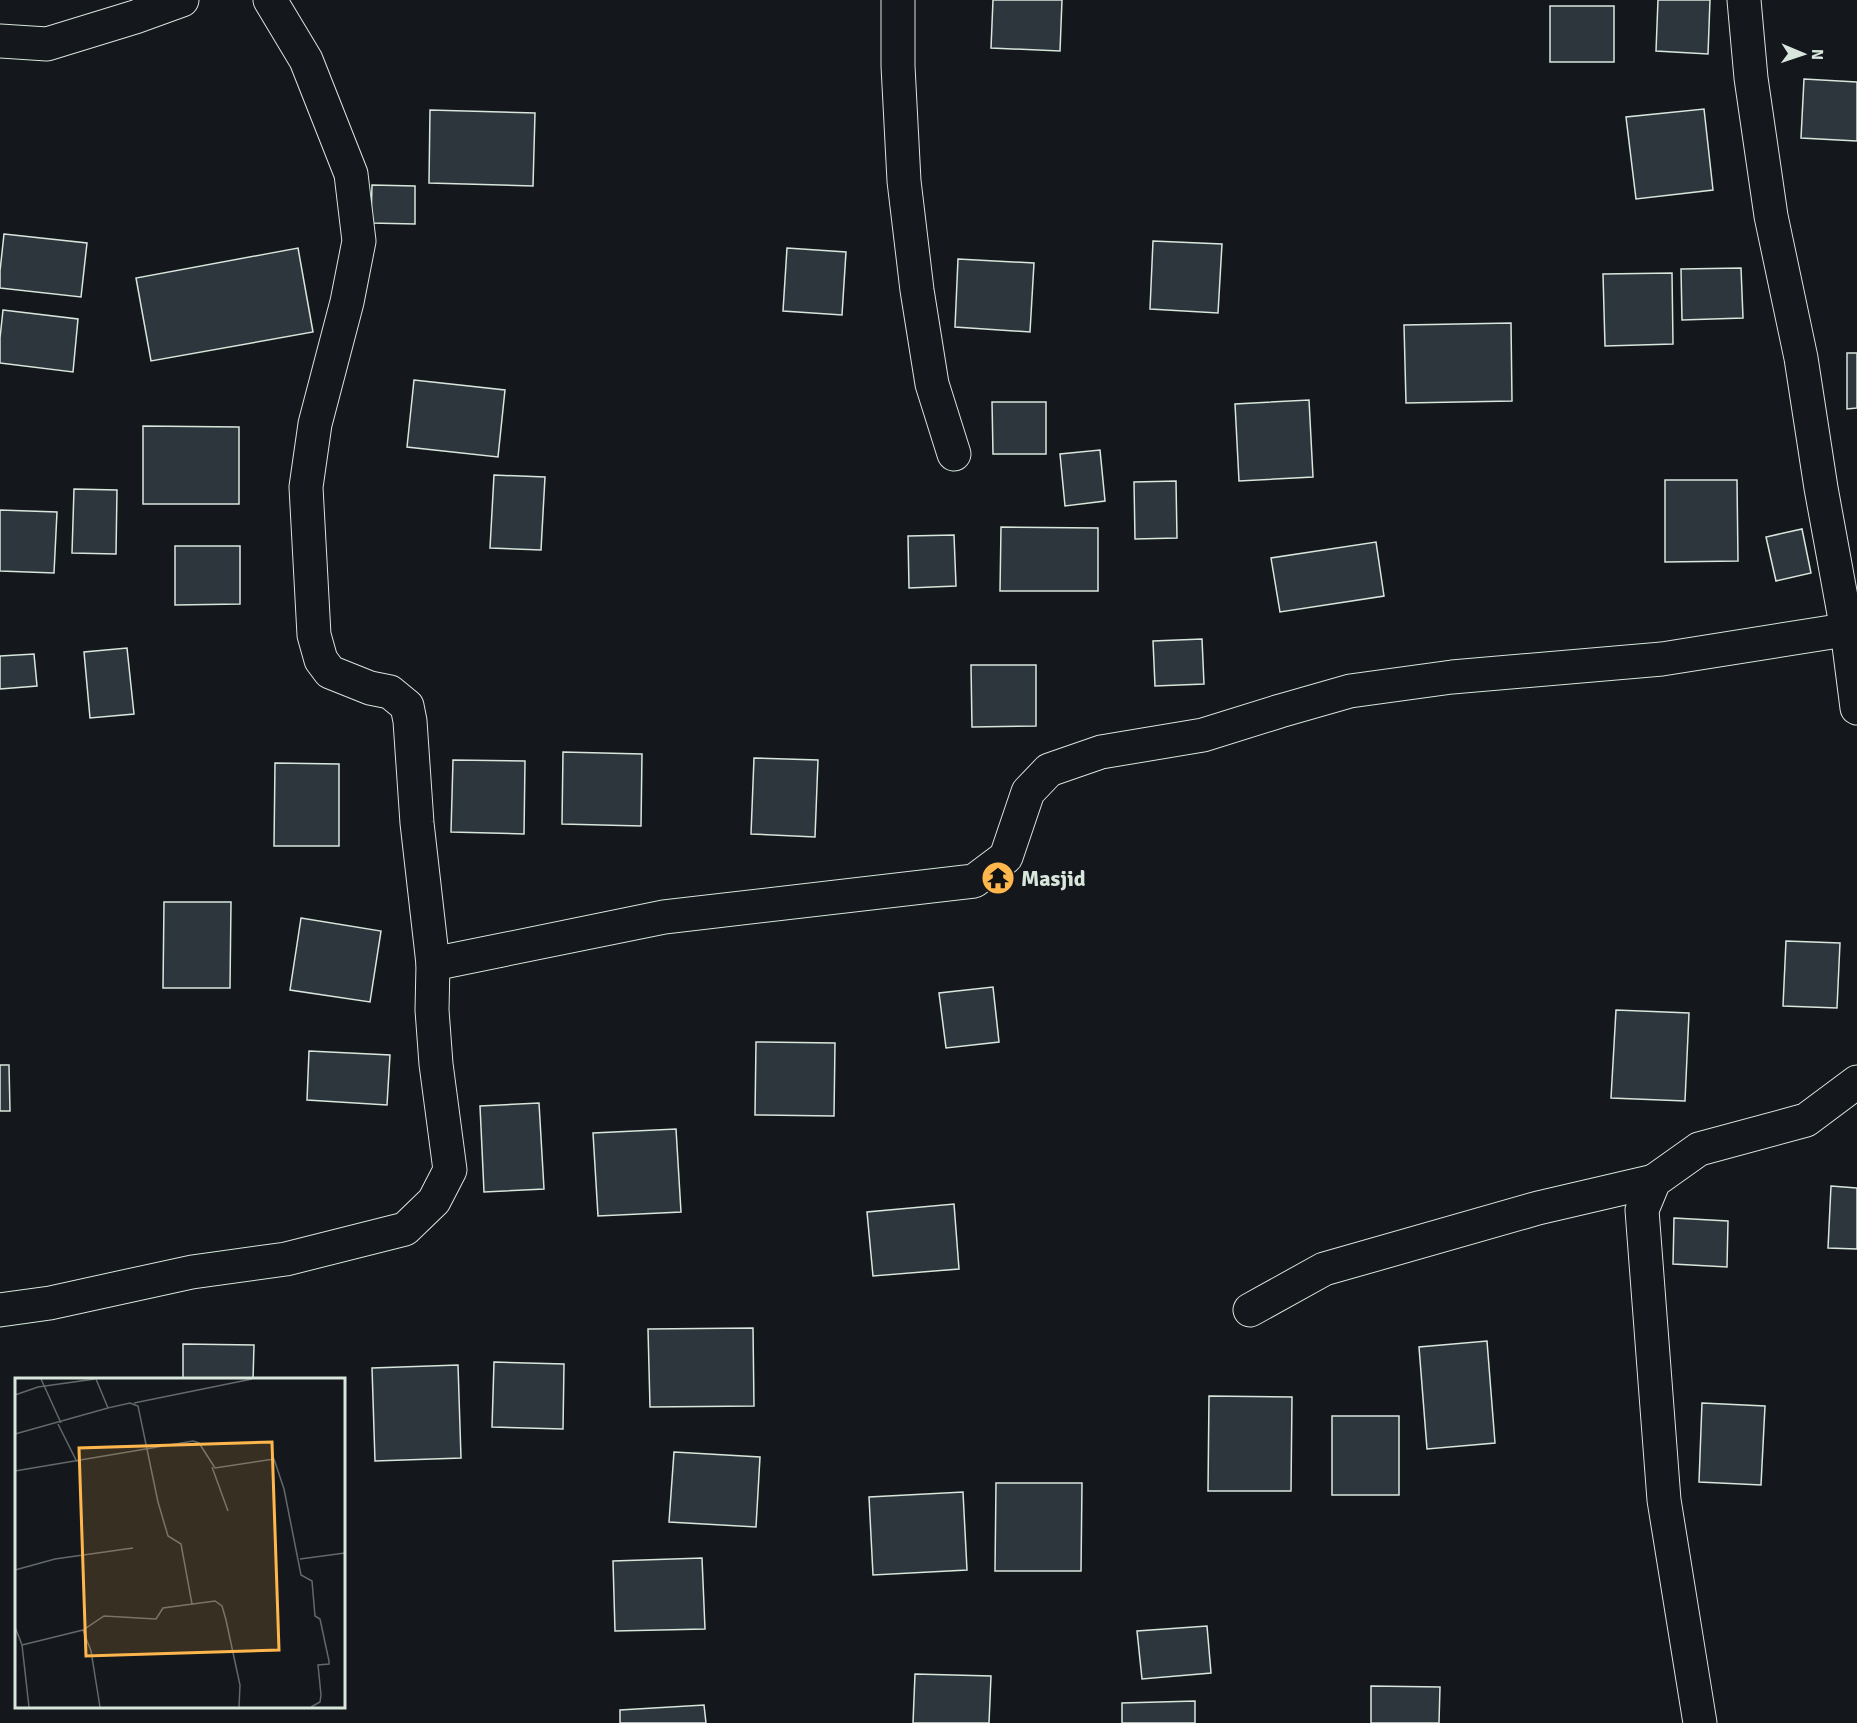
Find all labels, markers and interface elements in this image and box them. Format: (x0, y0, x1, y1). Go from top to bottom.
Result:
north arrow (1773, 24, 1833, 84)
text: N (1807, 49, 1827, 60)
temple icon: Masjid (980, 860, 1016, 896)
place label: Masjid (1021, 865, 1086, 892)
inset map (15, 1378, 345, 1708)

